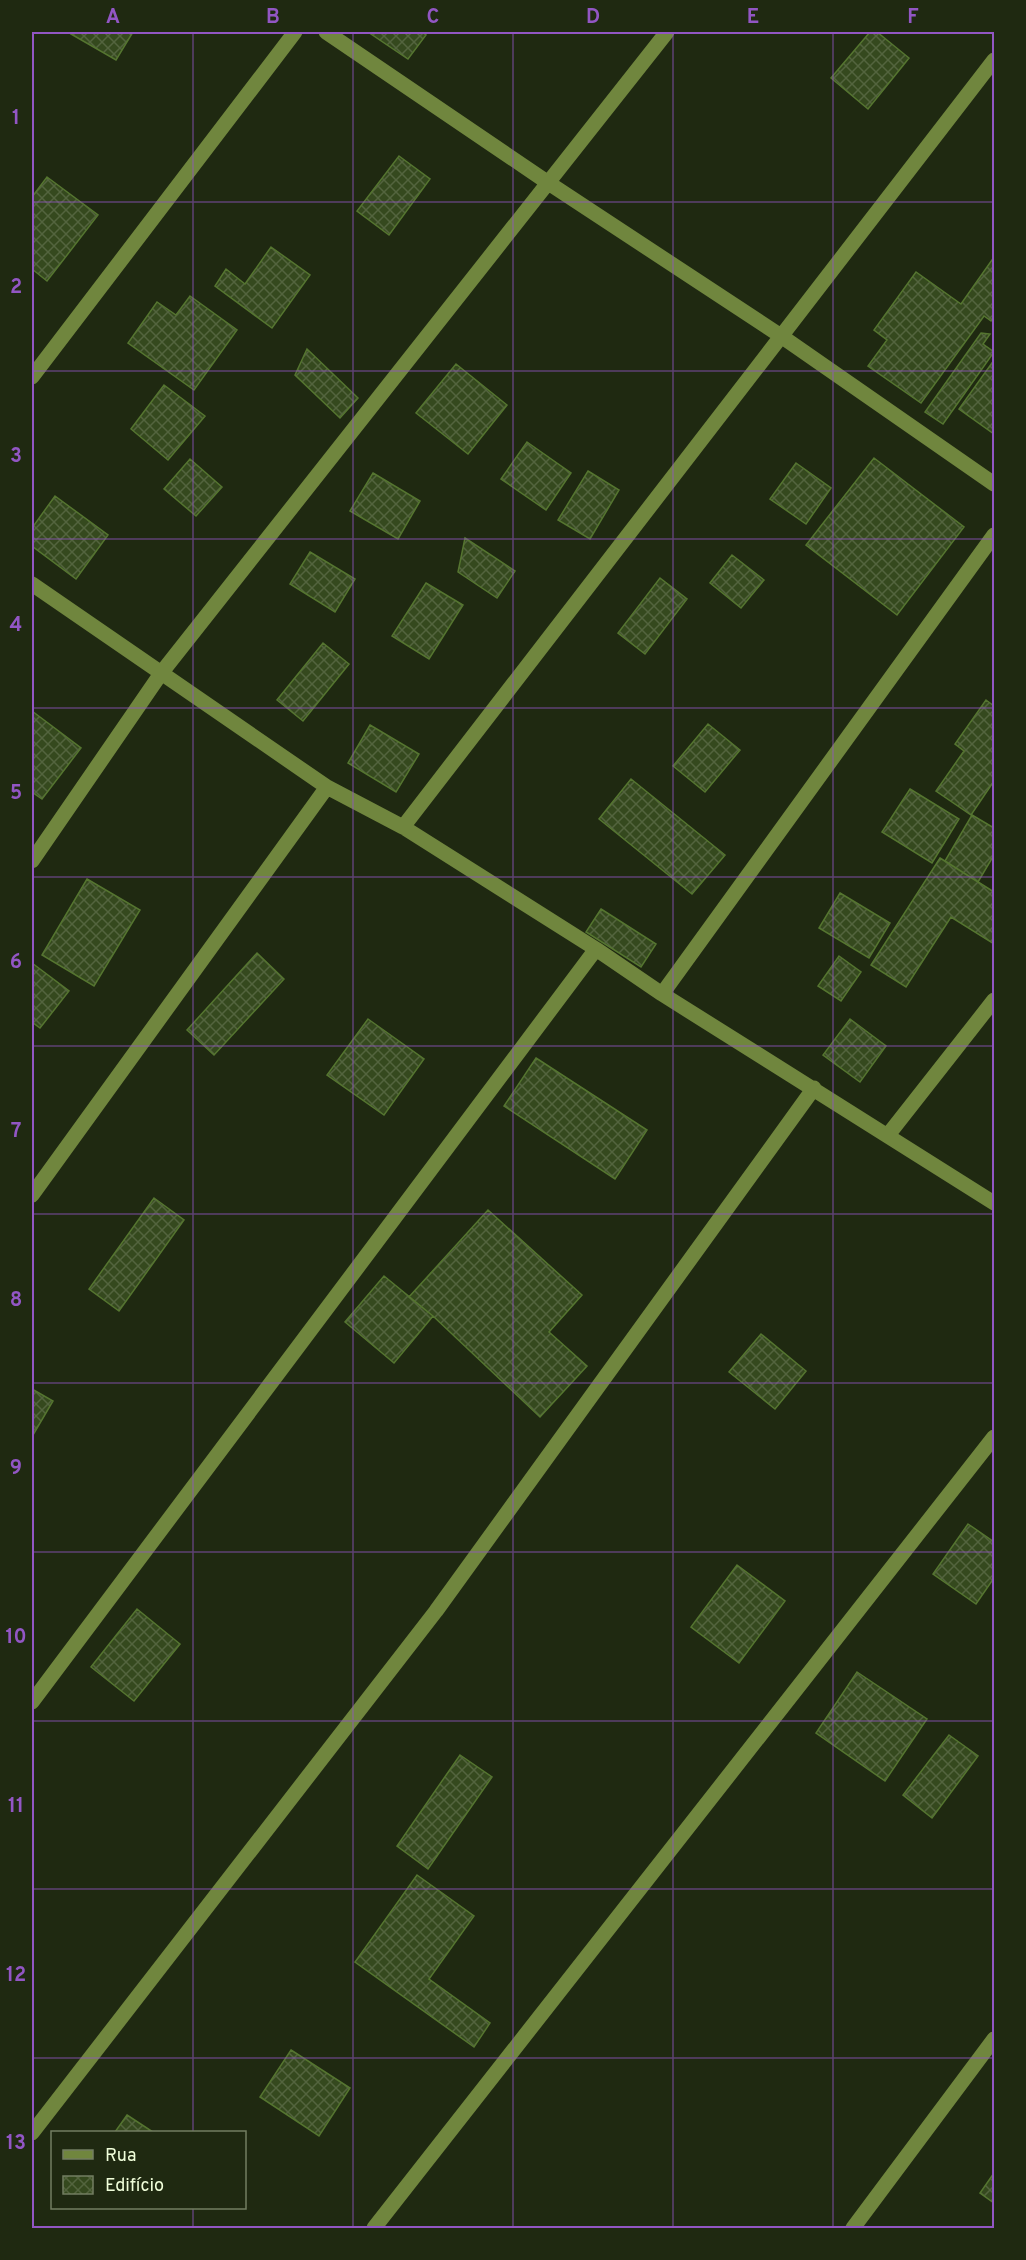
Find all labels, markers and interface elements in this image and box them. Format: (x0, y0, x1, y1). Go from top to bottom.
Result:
text: A (106, 5, 120, 31)
text: B (266, 5, 280, 31)
text: C (427, 5, 439, 31)
text: D (586, 5, 600, 31)
text: E (747, 5, 759, 31)
text: F (907, 5, 919, 31)
text: 1 (12, 106, 20, 132)
text: 2 (10, 275, 22, 301)
text: 3 (10, 444, 22, 470)
text: 4 (10, 613, 22, 639)
text: 5 (10, 781, 22, 807)
text: 6 (10, 950, 22, 976)
text: 7 (11, 1119, 21, 1145)
text: 8 (10, 1288, 22, 1314)
text: 9 (10, 1456, 22, 1482)
text: 10 (5, 1625, 27, 1651)
text: 11 (8, 1794, 24, 1820)
text: 12 (6, 1963, 26, 1989)
text: 13 (6, 2131, 26, 2157)
legend (51, 2131, 246, 2209)
text: Rua (105, 2145, 136, 2168)
text: Edifício (105, 2175, 164, 2198)

